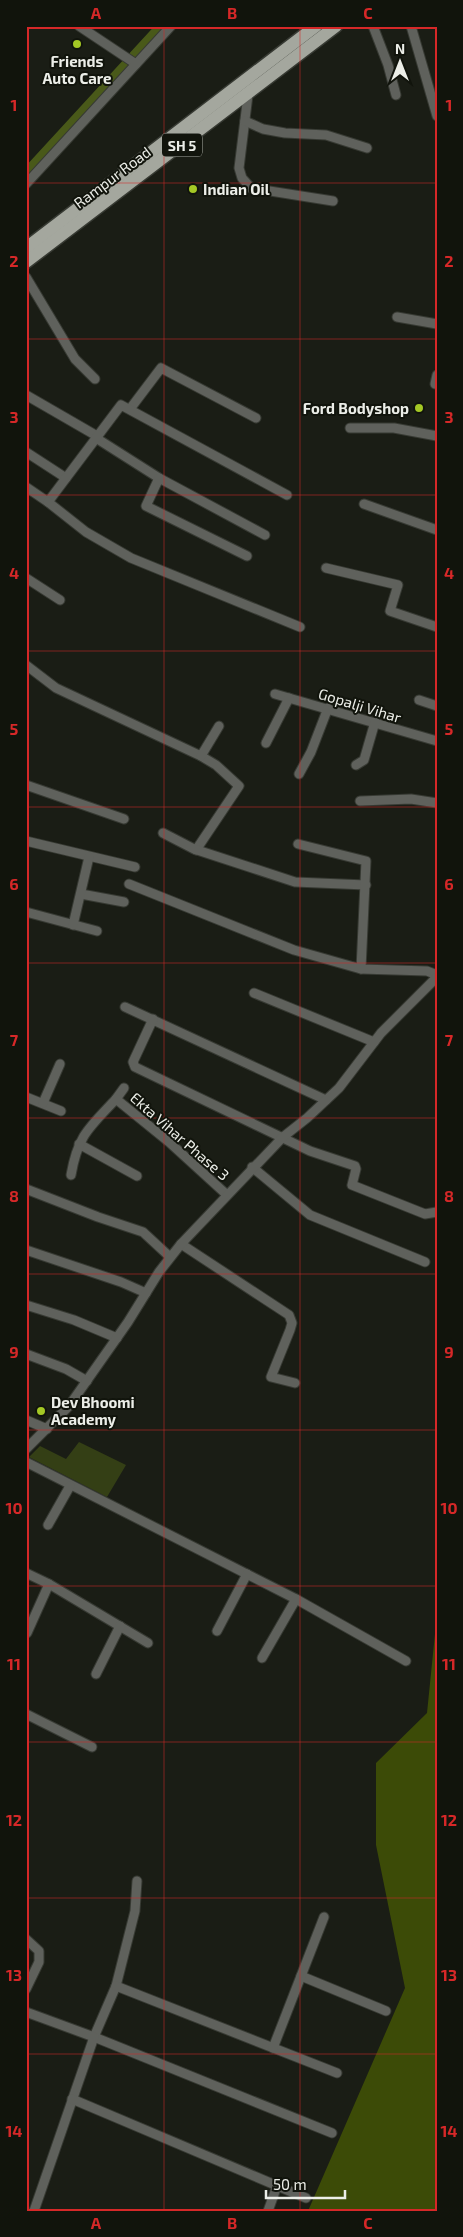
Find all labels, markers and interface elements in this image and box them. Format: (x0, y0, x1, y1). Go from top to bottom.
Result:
text: A (91, 3, 102, 22)
text: B (227, 3, 237, 22)
text: C (363, 3, 373, 22)
marker: Friends Auto Care (71, 38, 83, 50)
north arrow (376, 38, 426, 88)
text: N (395, 40, 405, 57)
place label: Friends Auto Care (42, 52, 112, 87)
text: 1 (11, 95, 17, 114)
text: 1 (446, 95, 452, 114)
road number: SH 5 (162, 134, 202, 156)
street label: Rampur Road (70, 142, 154, 212)
place label: Indian Oil (203, 180, 270, 198)
marker: Indian Oil (187, 183, 199, 195)
text: 2 (9, 251, 19, 270)
text: 2 (444, 251, 454, 270)
place label: Ford Bodyshop (303, 399, 409, 418)
marker: Ford Bodyshop (413, 402, 425, 414)
text: 3 (9, 407, 19, 426)
text: 3 (444, 407, 454, 426)
text: 4 (9, 563, 19, 582)
text: 4 (444, 563, 454, 582)
street label: Gopalji Vihar (316, 684, 404, 727)
text: 5 (10, 719, 19, 738)
text: 5 (445, 719, 454, 738)
text: 6 (9, 874, 19, 893)
text: 6 (444, 874, 454, 893)
text: 7 (10, 1030, 19, 1049)
text: 7 (445, 1030, 454, 1049)
street label: Ekta Vihar Phase 3 (127, 1088, 233, 1184)
text: 8 (9, 1186, 19, 1205)
text: 8 (444, 1186, 454, 1205)
text: 9 (9, 1342, 19, 1361)
text: 9 (444, 1342, 454, 1361)
place label: Dev Bhoomi Academy (51, 1393, 135, 1429)
marker: Dev Bhoomi Academy (35, 1405, 47, 1417)
text: 10 (5, 1498, 23, 1517)
text: 10 (440, 1498, 458, 1517)
text: 11 (7, 1654, 21, 1673)
text: 11 (442, 1654, 456, 1673)
text: 12 (6, 1810, 22, 1829)
text: 12 (441, 1810, 457, 1829)
text: 13 (6, 1965, 22, 1984)
text: 13 (441, 1965, 457, 1984)
text: 14 (5, 2121, 23, 2140)
text: 14 (440, 2121, 458, 2140)
scale bar (266, 2167, 344, 2199)
text: 50 m (273, 2175, 307, 2193)
text: A (91, 2213, 102, 2232)
text: B (227, 2213, 237, 2232)
text: C (363, 2213, 373, 2232)

